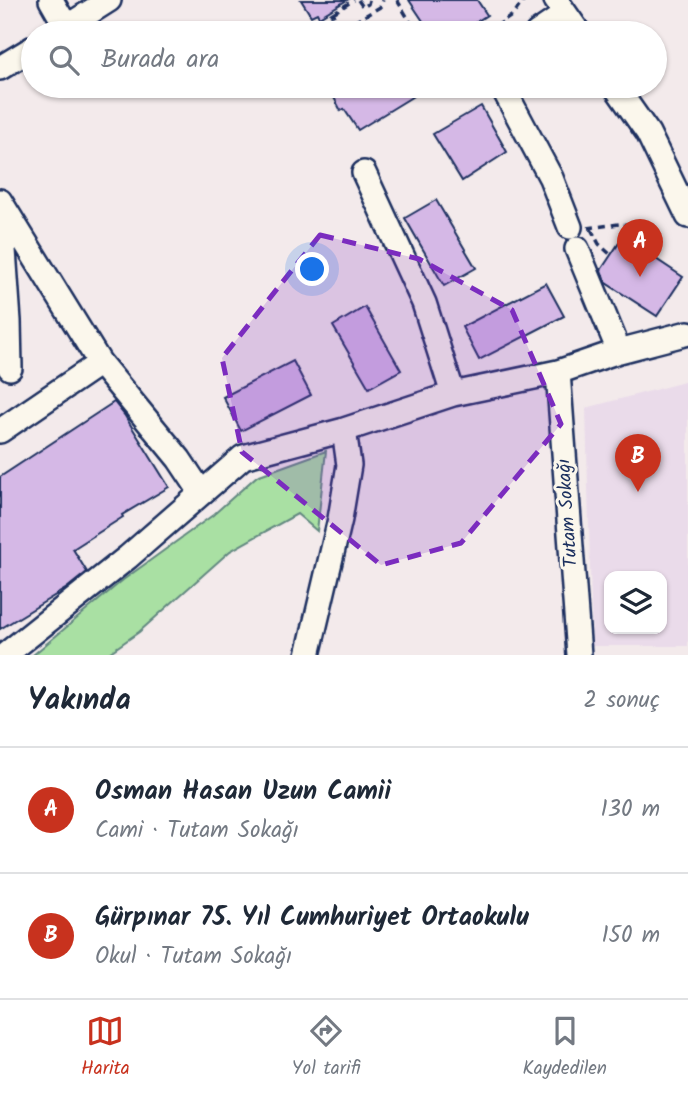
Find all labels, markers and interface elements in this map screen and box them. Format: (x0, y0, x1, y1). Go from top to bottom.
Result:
search box (21, 21, 667, 98)
text: Burada ara (101, 39, 219, 81)
icon: search (45, 41, 83, 79)
pin: A (617, 219, 663, 277)
your location (295, 252, 329, 286)
pin: B (615, 434, 661, 492)
street label: Tutam Sokağı (549, 458, 587, 568)
map controls (604, 571, 667, 634)
button: layers (604, 571, 667, 634)
text: Yakında (28, 677, 131, 725)
text: 2 sonuç (584, 683, 660, 719)
text: Osman Hasan Uzun Camii (95, 771, 391, 813)
text: A (44, 792, 58, 828)
text: 130 m (601, 792, 660, 828)
text: Cami · Tutam Sokağı (95, 813, 299, 849)
text: Gürpınar 75. Yıl Cumhuriyet Ortaokulu (95, 897, 529, 939)
text: B (44, 918, 58, 954)
text: 150 m (601, 918, 660, 954)
text: Okul · Tutam Sokağı (95, 939, 292, 975)
tab: Harita (81, 1012, 130, 1084)
tab: Yol tarifi (292, 1012, 361, 1084)
tab: Kaydedilen (523, 1012, 607, 1084)

